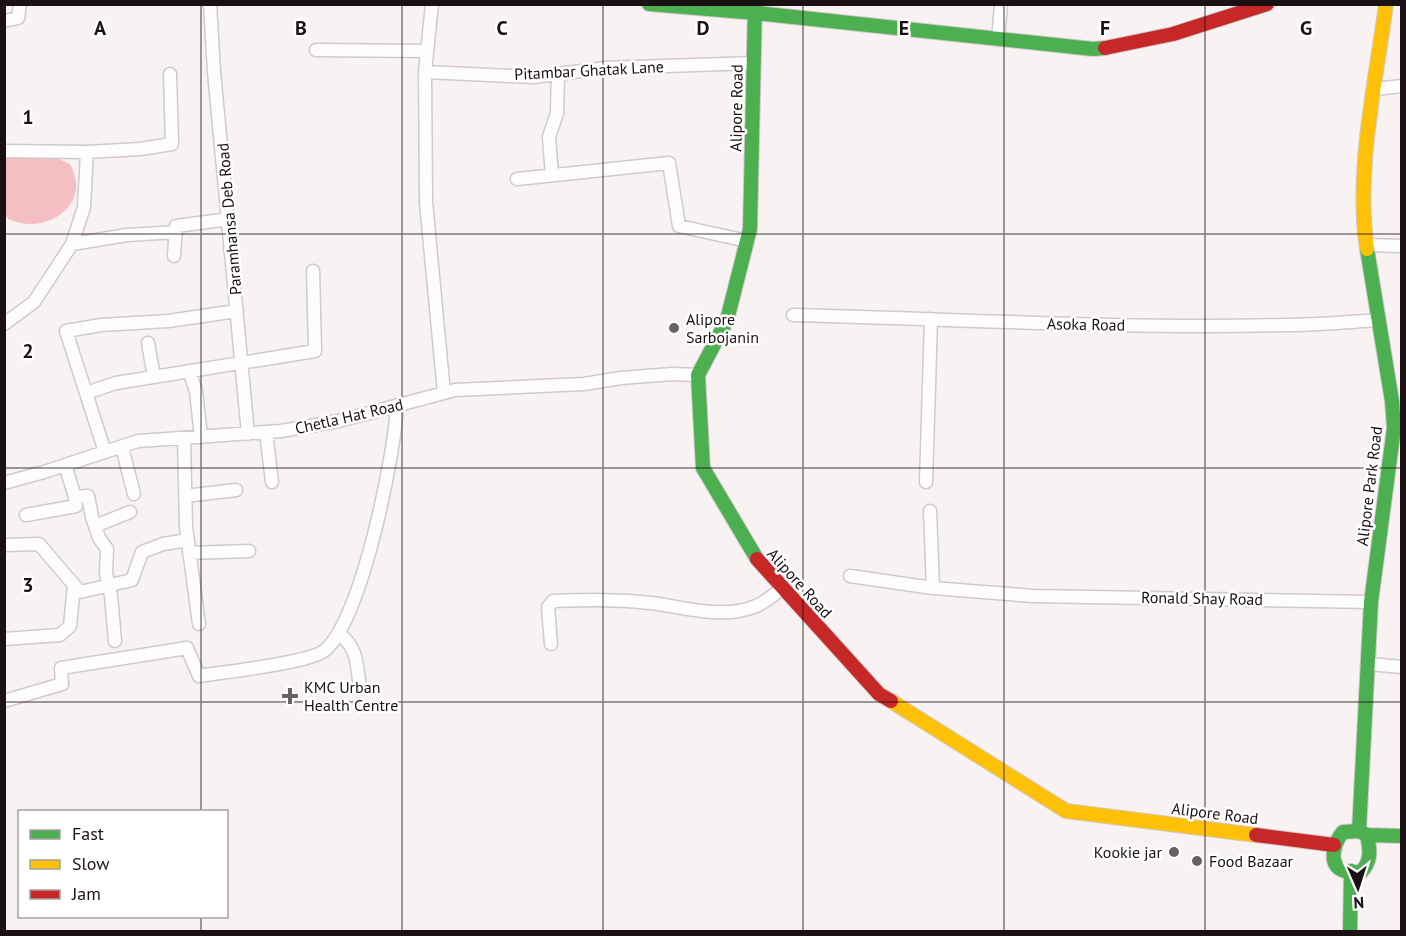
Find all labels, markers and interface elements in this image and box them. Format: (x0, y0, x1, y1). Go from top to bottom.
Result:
text: A (94, 15, 107, 41)
text: B (295, 15, 307, 41)
text: C (496, 15, 508, 41)
text: D (697, 15, 710, 41)
text: E (899, 15, 909, 41)
text: F (1100, 15, 1110, 41)
text: G (1300, 15, 1312, 41)
street label: Pitambar Ghatak Lane (514, 56, 664, 84)
street label: Alipore Road (725, 64, 747, 152)
text: 1 (22, 104, 34, 130)
street label: Paramhansa Deb Road (212, 142, 246, 296)
place label: Alipore Sarbojanin (686, 309, 759, 347)
street label: Asoka Road (1047, 313, 1125, 335)
marker: Alipore Sarbojanin (667, 321, 681, 335)
text: 2 (22, 338, 34, 364)
street label: Chetla Hat Road (293, 394, 405, 438)
street label: Alipore Park Road (1352, 425, 1386, 547)
street label: Alipore Road (763, 544, 837, 622)
text: 3 (22, 572, 34, 598)
street label: Ronald Shay Road (1141, 587, 1263, 609)
place label: KMC Urban Health Centre (304, 677, 398, 715)
marker: KMC Urban Health Centre (281, 687, 299, 705)
street label: Alipore Road (1170, 798, 1260, 828)
legend (18, 810, 228, 918)
text: Fast (72, 822, 104, 845)
place label: Kookie jar (1094, 842, 1163, 862)
marker: Kookie jar (1167, 845, 1181, 859)
place label: Food Bazaar (1209, 851, 1294, 871)
text: Slow (72, 852, 110, 875)
marker: Food Bazaar (1190, 854, 1204, 868)
north arrow (1328, 858, 1388, 918)
text: Jam (71, 882, 101, 905)
text: N (1353, 893, 1365, 913)

